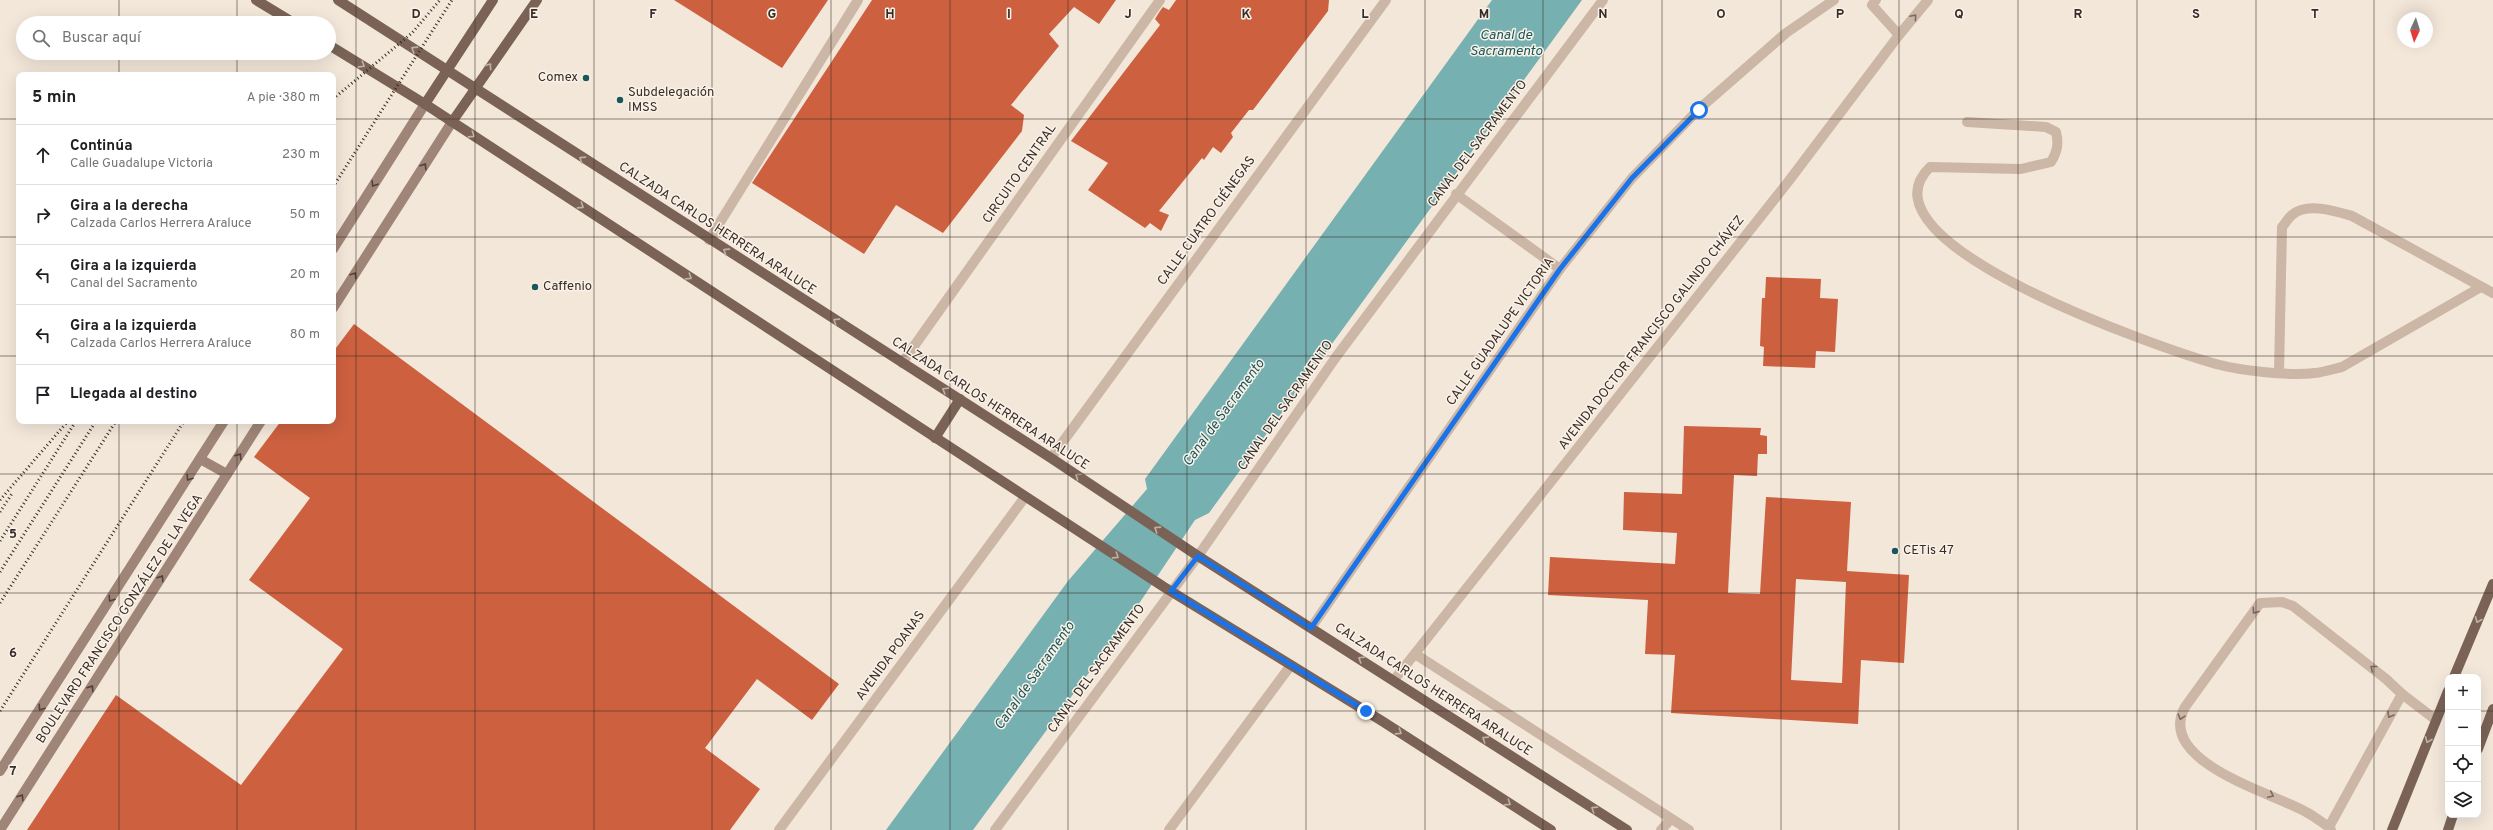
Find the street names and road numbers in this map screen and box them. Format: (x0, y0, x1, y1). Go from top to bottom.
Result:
street label: CANAL DEL SACRAMENTO (1425, 77, 1531, 211)
street label: CIRCUITO CENTRAL (980, 121, 1060, 227)
street label: CALLE CUATRO CIÉNEGAS (1153, 152, 1259, 289)
street label: CALZADA CARLOS HERRERA ARALUCE (615, 159, 819, 299)
street label: AVENIDA DOCTOR FRANCISCO GALINDO CHÁVEZ (1554, 212, 1748, 453)
street label: CALLE GUADALUPE VICTORIA (1444, 255, 1558, 409)
street label: CALZADA CARLOS HERRERA ARALUCE (888, 334, 1092, 474)
street label: CANAL DEL SACRAMENTO (1235, 338, 1337, 474)
street label: BOULEVARD FRANCISCO GONZÁLEZ DE LA VEGA (32, 490, 207, 747)
street label: CANAL DEL SACRAMENTO (1045, 601, 1149, 737)
street label: AVENIDA POANAS (853, 608, 929, 704)
street label: CALZADA CARLOS HERRERA ARALUCE (1331, 620, 1535, 760)

